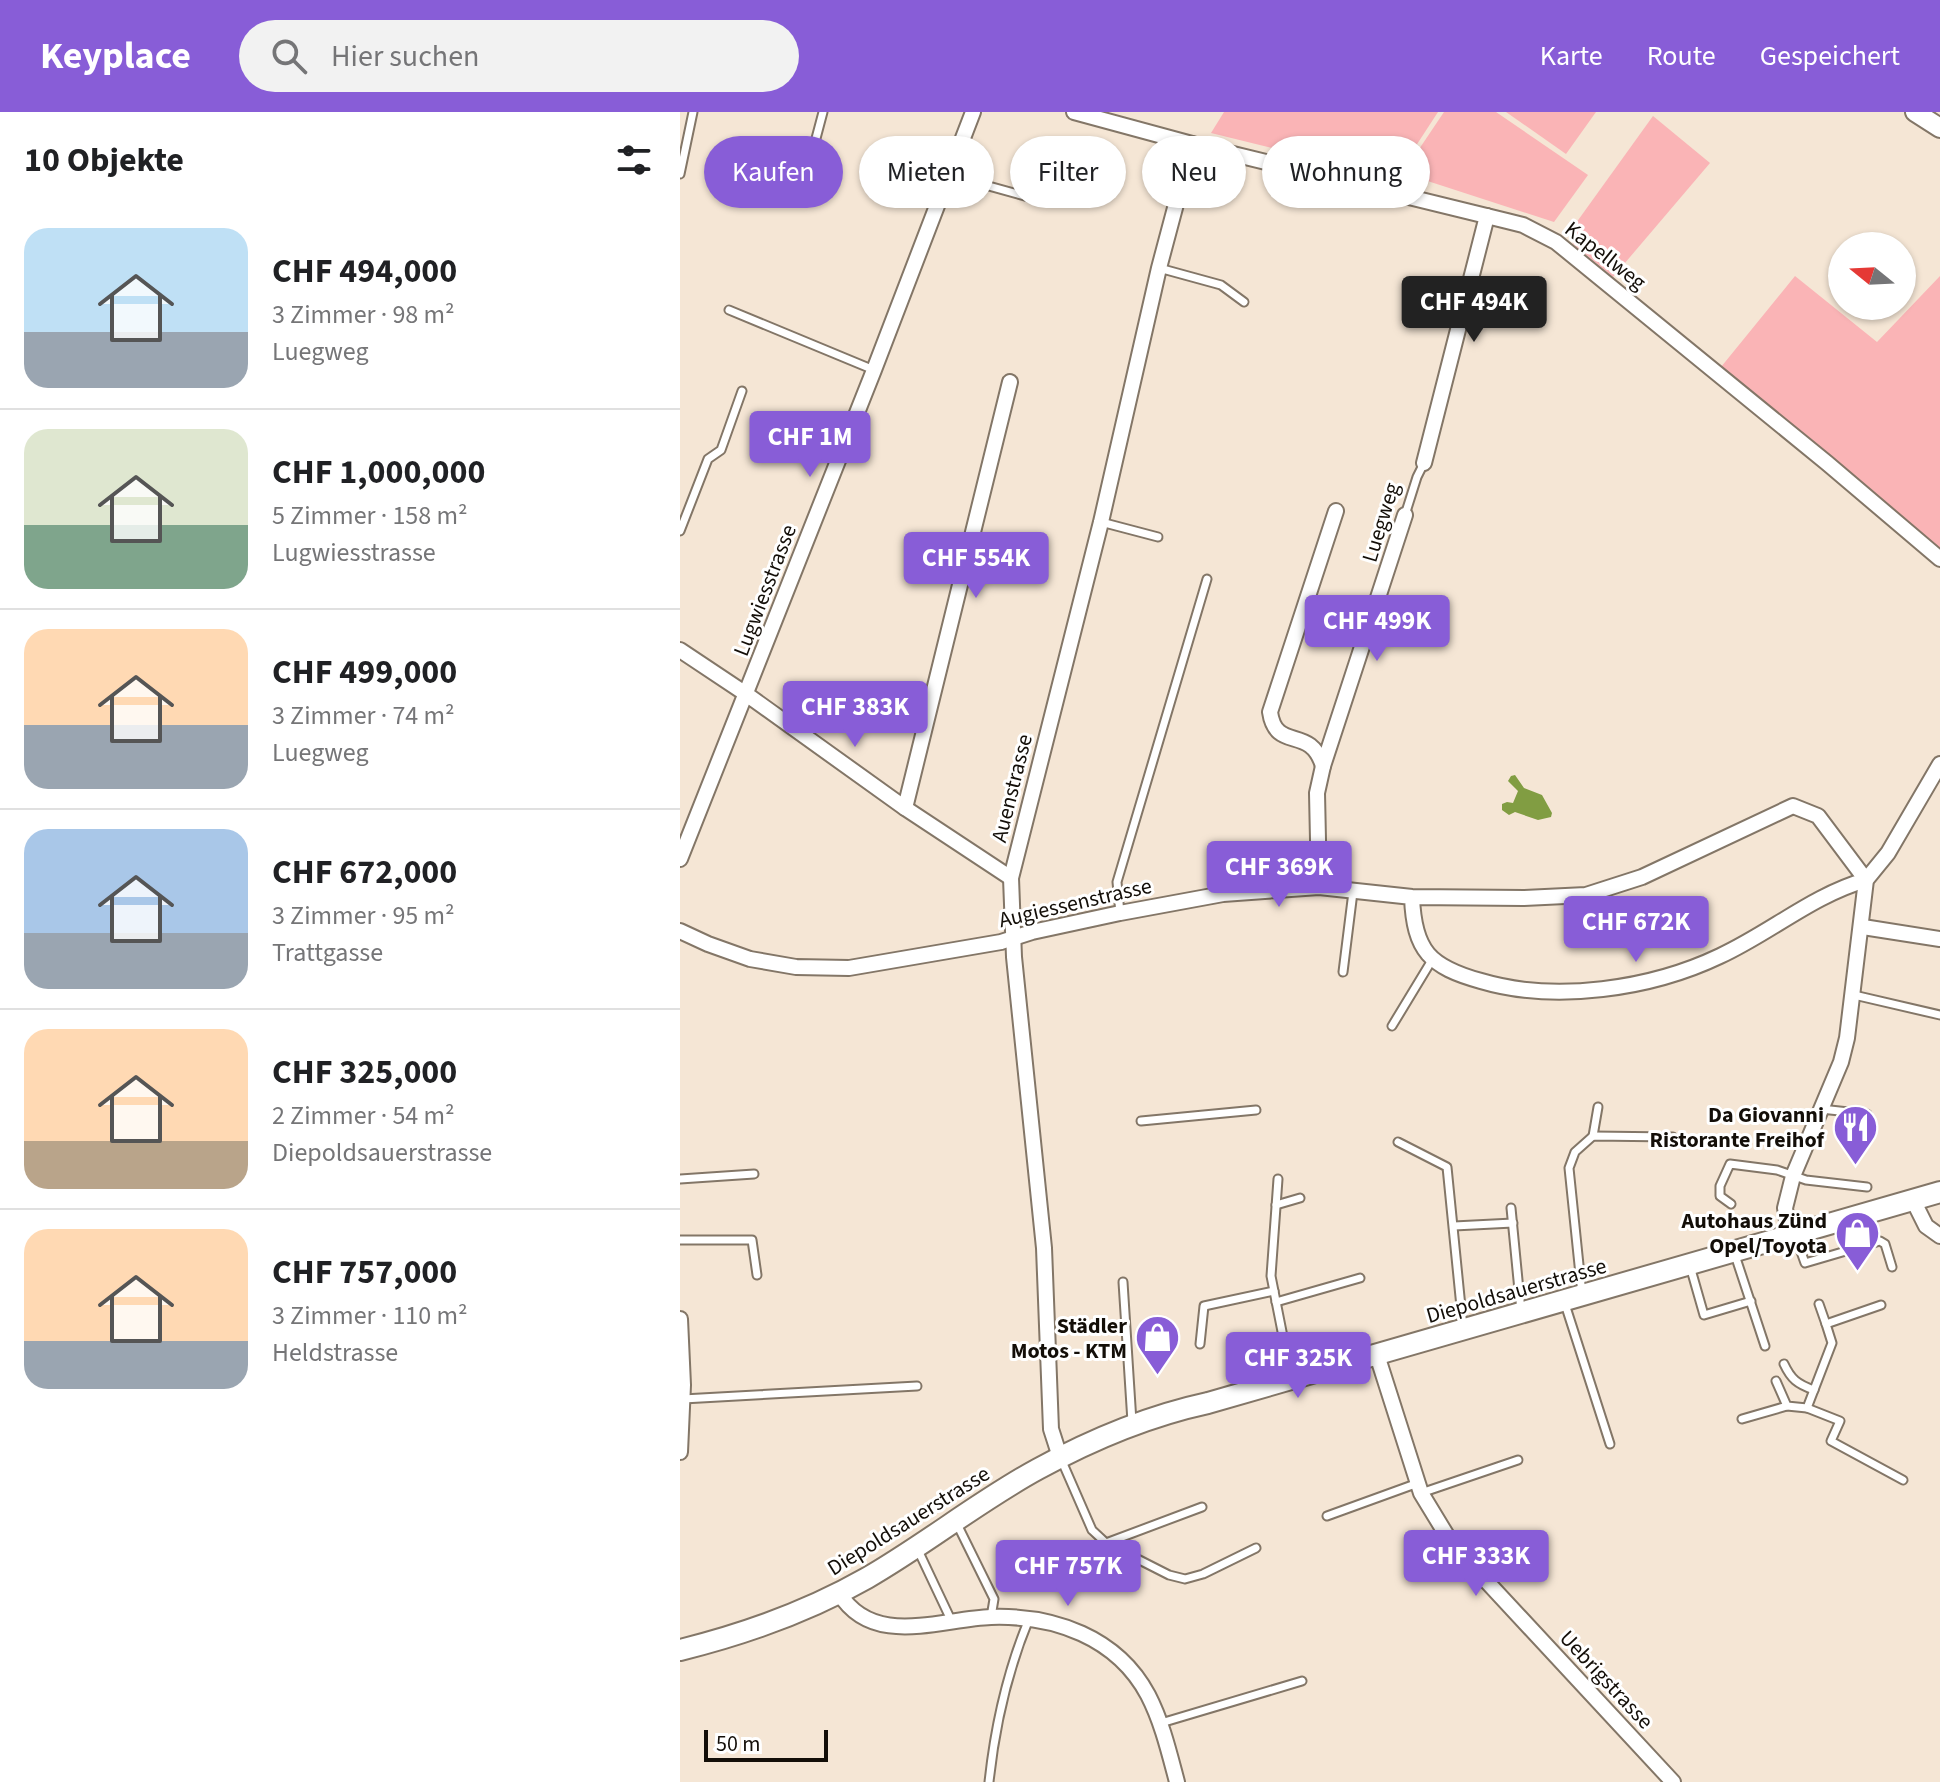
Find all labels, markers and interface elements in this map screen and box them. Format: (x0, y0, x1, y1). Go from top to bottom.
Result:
search box (239, 20, 799, 92)
text: Keyplace (40, 29, 191, 83)
icon: search (267, 34, 311, 78)
text: Hier suchen (331, 35, 479, 78)
text: Karte (1540, 36, 1603, 76)
text: Route (1647, 36, 1716, 76)
text: Gespeichert (1760, 36, 1900, 76)
text: 10 Objekte (24, 136, 184, 185)
chip: Kaufen (704, 136, 843, 208)
chip: Mieten (859, 136, 994, 208)
chip: Filter (1010, 136, 1126, 208)
chip: Neu (1142, 136, 1246, 208)
chip: Wohnung (1262, 136, 1430, 208)
icon: filters (612, 138, 656, 182)
street label: Kapellweg (1558, 214, 1653, 298)
north arrow (1828, 232, 1916, 320)
map controls (1828, 232, 1916, 320)
text: CHF 494,000 (272, 247, 457, 296)
icon: home (88, 260, 184, 356)
pin: CHF 494K (1391, 276, 1557, 344)
text: CHF 494K (1420, 283, 1528, 320)
text: 3 Zimmer · 98 m² (272, 296, 455, 333)
text: Luegweg (272, 333, 369, 370)
pin: CHF 1M (745, 411, 875, 479)
text: CHF 1M (767, 418, 853, 455)
text: CHF 1,000,000 (272, 448, 485, 497)
icon: home (88, 461, 184, 557)
street label: Luegweg (1354, 479, 1408, 566)
text: 5 Zimmer · 158 m² (272, 497, 468, 534)
street label: Lugwiesstrasse (725, 520, 805, 661)
pin: CHF 554K (893, 532, 1059, 600)
text: Lugwiesstrasse (272, 534, 436, 571)
text: CHF 554K (922, 539, 1030, 576)
pin: CHF 499K (1294, 595, 1460, 663)
text: CHF 499K (1323, 602, 1431, 639)
text: CHF 499,000 (272, 648, 457, 697)
icon: home (88, 661, 184, 757)
pin: CHF 383K (772, 681, 938, 749)
text: CHF 383K (801, 688, 909, 725)
text: 3 Zimmer · 74 m² (272, 697, 455, 734)
street label: Auenstrasse (983, 731, 1041, 846)
text: Luegweg (272, 734, 369, 771)
pin: CHF 369K (1196, 841, 1362, 909)
text: CHF 672,000 (272, 848, 457, 897)
text: CHF 369K (1225, 848, 1333, 885)
icon: home (88, 861, 184, 957)
street label: Augiessenstrasse (995, 870, 1155, 936)
pin: CHF 672K (1553, 896, 1719, 964)
text: 3 Zimmer · 95 m² (272, 897, 455, 934)
text: CHF 672K (1582, 903, 1690, 940)
text: Trattgasse (272, 934, 383, 971)
text: CHF 325,000 (272, 1048, 457, 1097)
icon: home (88, 1061, 184, 1157)
text: 2 Zimmer · 54 m² (272, 1097, 455, 1134)
place label: Da Giovanni Ristorante Freihof (1650, 1099, 1825, 1156)
restaurant icon: Da Giovanni Ristorante Freihof (1831, 1103, 1879, 1166)
text: Diepoldsauerstrasse (272, 1134, 492, 1171)
place label: Autohaus Zünd Opel/Toyota (1681, 1205, 1827, 1262)
shop icon: Autohaus Zünd Opel/Toyota (1834, 1209, 1882, 1272)
text: CHF 757,000 (272, 1248, 457, 1297)
street label: Diepoldsauerstrasse (1422, 1250, 1610, 1332)
icon: home (88, 1261, 184, 1357)
text: 3 Zimmer · 110 m² (272, 1297, 468, 1334)
place label: Städler Motos - KTM (1011, 1310, 1127, 1367)
shop icon: Städler Motos - KTM (1134, 1314, 1182, 1377)
pin: CHF 325K (1215, 1332, 1381, 1400)
text: Heldstrasse (272, 1334, 398, 1371)
text: CHF 325K (1244, 1339, 1352, 1376)
street label: Diepoldsauerstrasse (821, 1458, 996, 1584)
pin: CHF 333K (1393, 1530, 1559, 1598)
text: CHF 333K (1422, 1537, 1530, 1574)
pin: CHF 757K (985, 1540, 1151, 1608)
text: CHF 757K (1014, 1547, 1122, 1584)
street label: Uebrigstrasse (1552, 1623, 1661, 1736)
scale bar (704, 1726, 828, 1762)
text: 50 m (716, 1728, 761, 1760)

